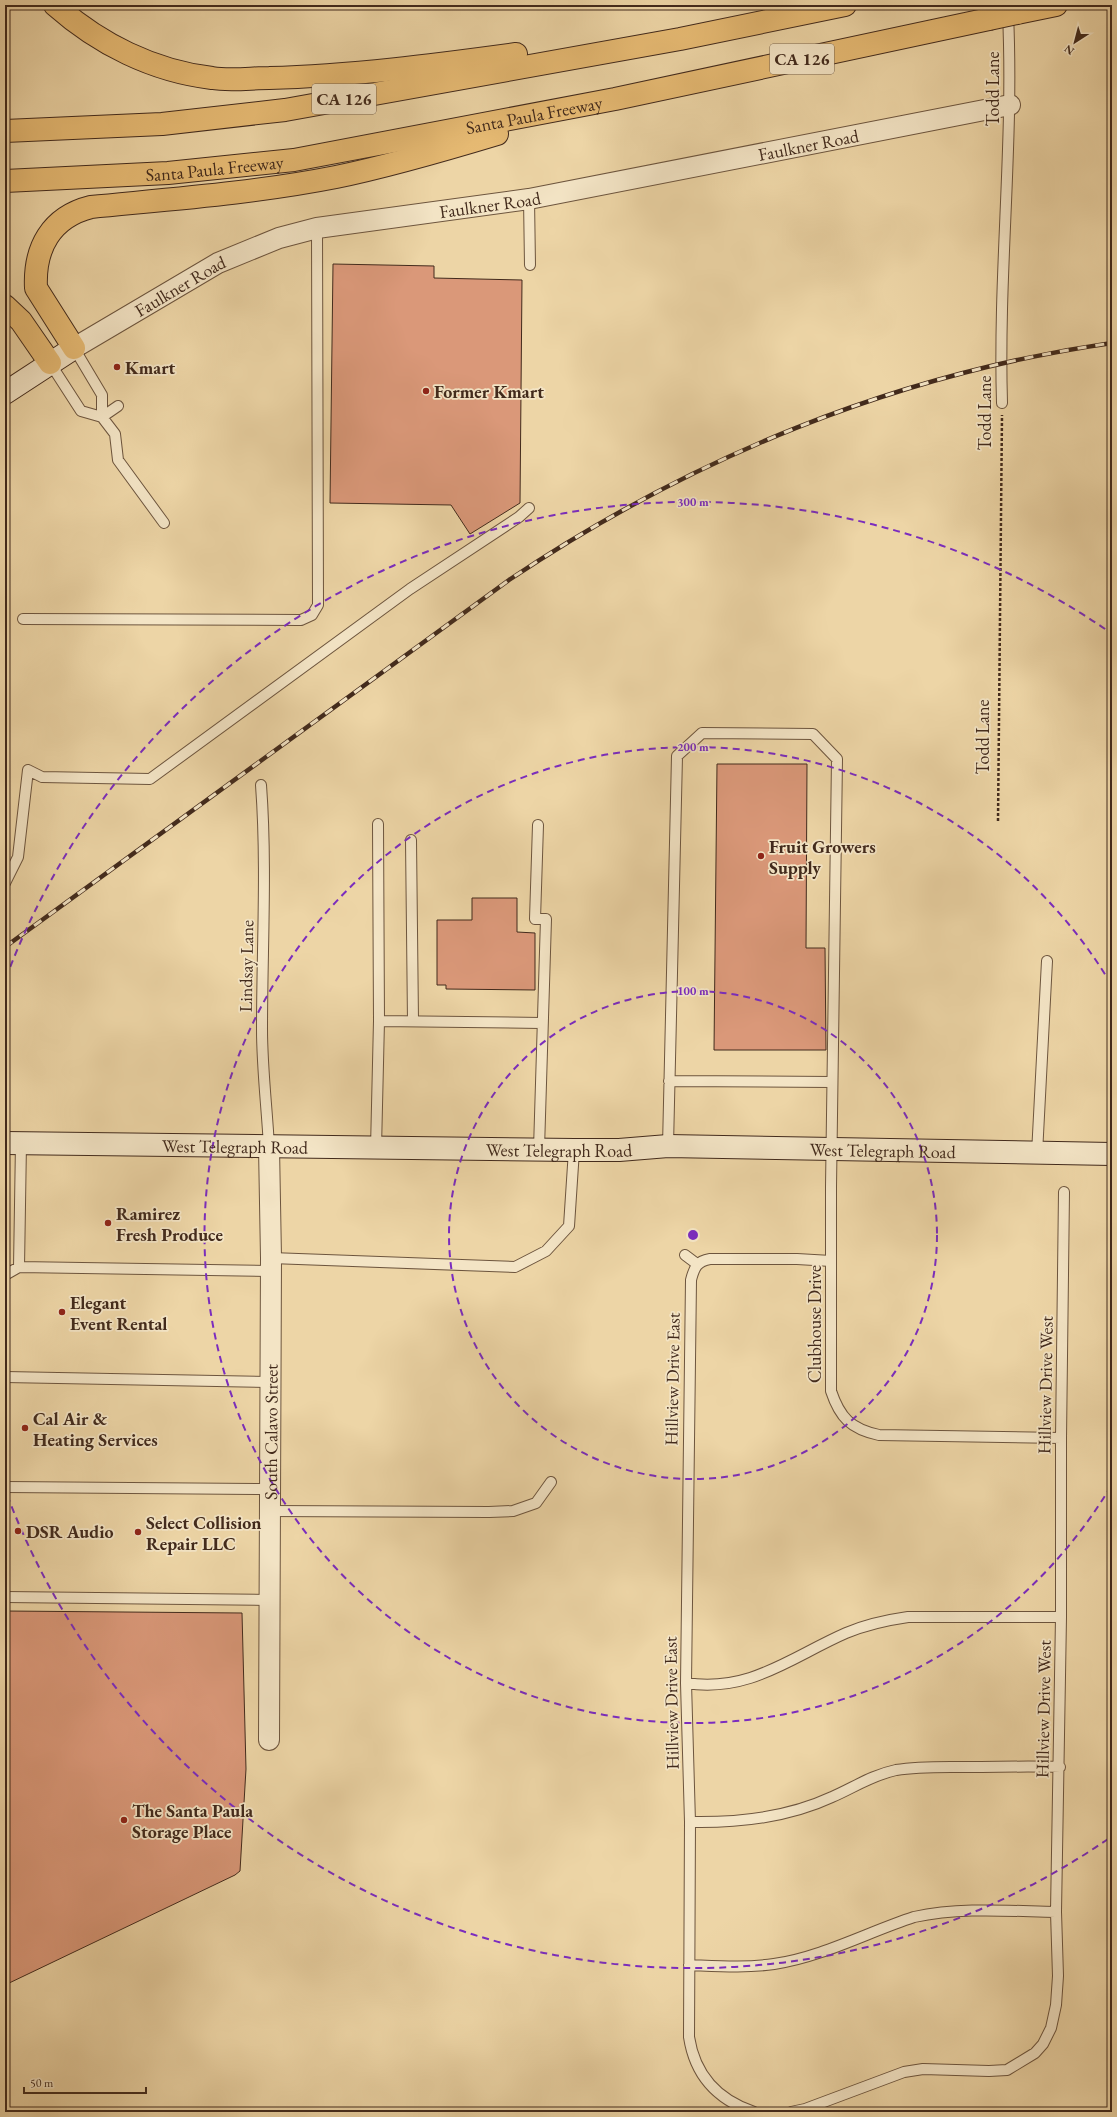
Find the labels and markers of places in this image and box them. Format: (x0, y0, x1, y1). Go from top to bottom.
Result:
place label: Kmart (125, 356, 176, 379)
marker: Kmart (112, 362, 122, 372)
place label: Former Kmart (434, 380, 544, 403)
marker: Former Kmart (421, 386, 431, 396)
place label: Fruit Growers Supply (769, 835, 876, 879)
marker: Fruit Growers Supply (756, 851, 766, 861)
place label: Ramirez Fresh Produce (116, 1202, 223, 1246)
marker: Ramirez Fresh Produce (103, 1218, 113, 1228)
centre of rings (686, 1228, 700, 1242)
place label: Elegant Event Rental (70, 1291, 167, 1335)
marker: Elegant Event Rental (57, 1307, 67, 1317)
place label: Cal Air & Heating Services (33, 1407, 158, 1451)
marker: Cal Air & Heating Services (20, 1423, 30, 1433)
place label: Select Collision Repair LLC (146, 1511, 262, 1555)
place label: DSR Audio (26, 1520, 114, 1543)
marker: DSR Audio (13, 1526, 23, 1536)
marker: Select Collision Repair LLC (133, 1527, 143, 1537)
place label: The Santa Paula Storage Place (132, 1799, 253, 1843)
marker: The Santa Paula Storage Place (119, 1815, 129, 1825)

